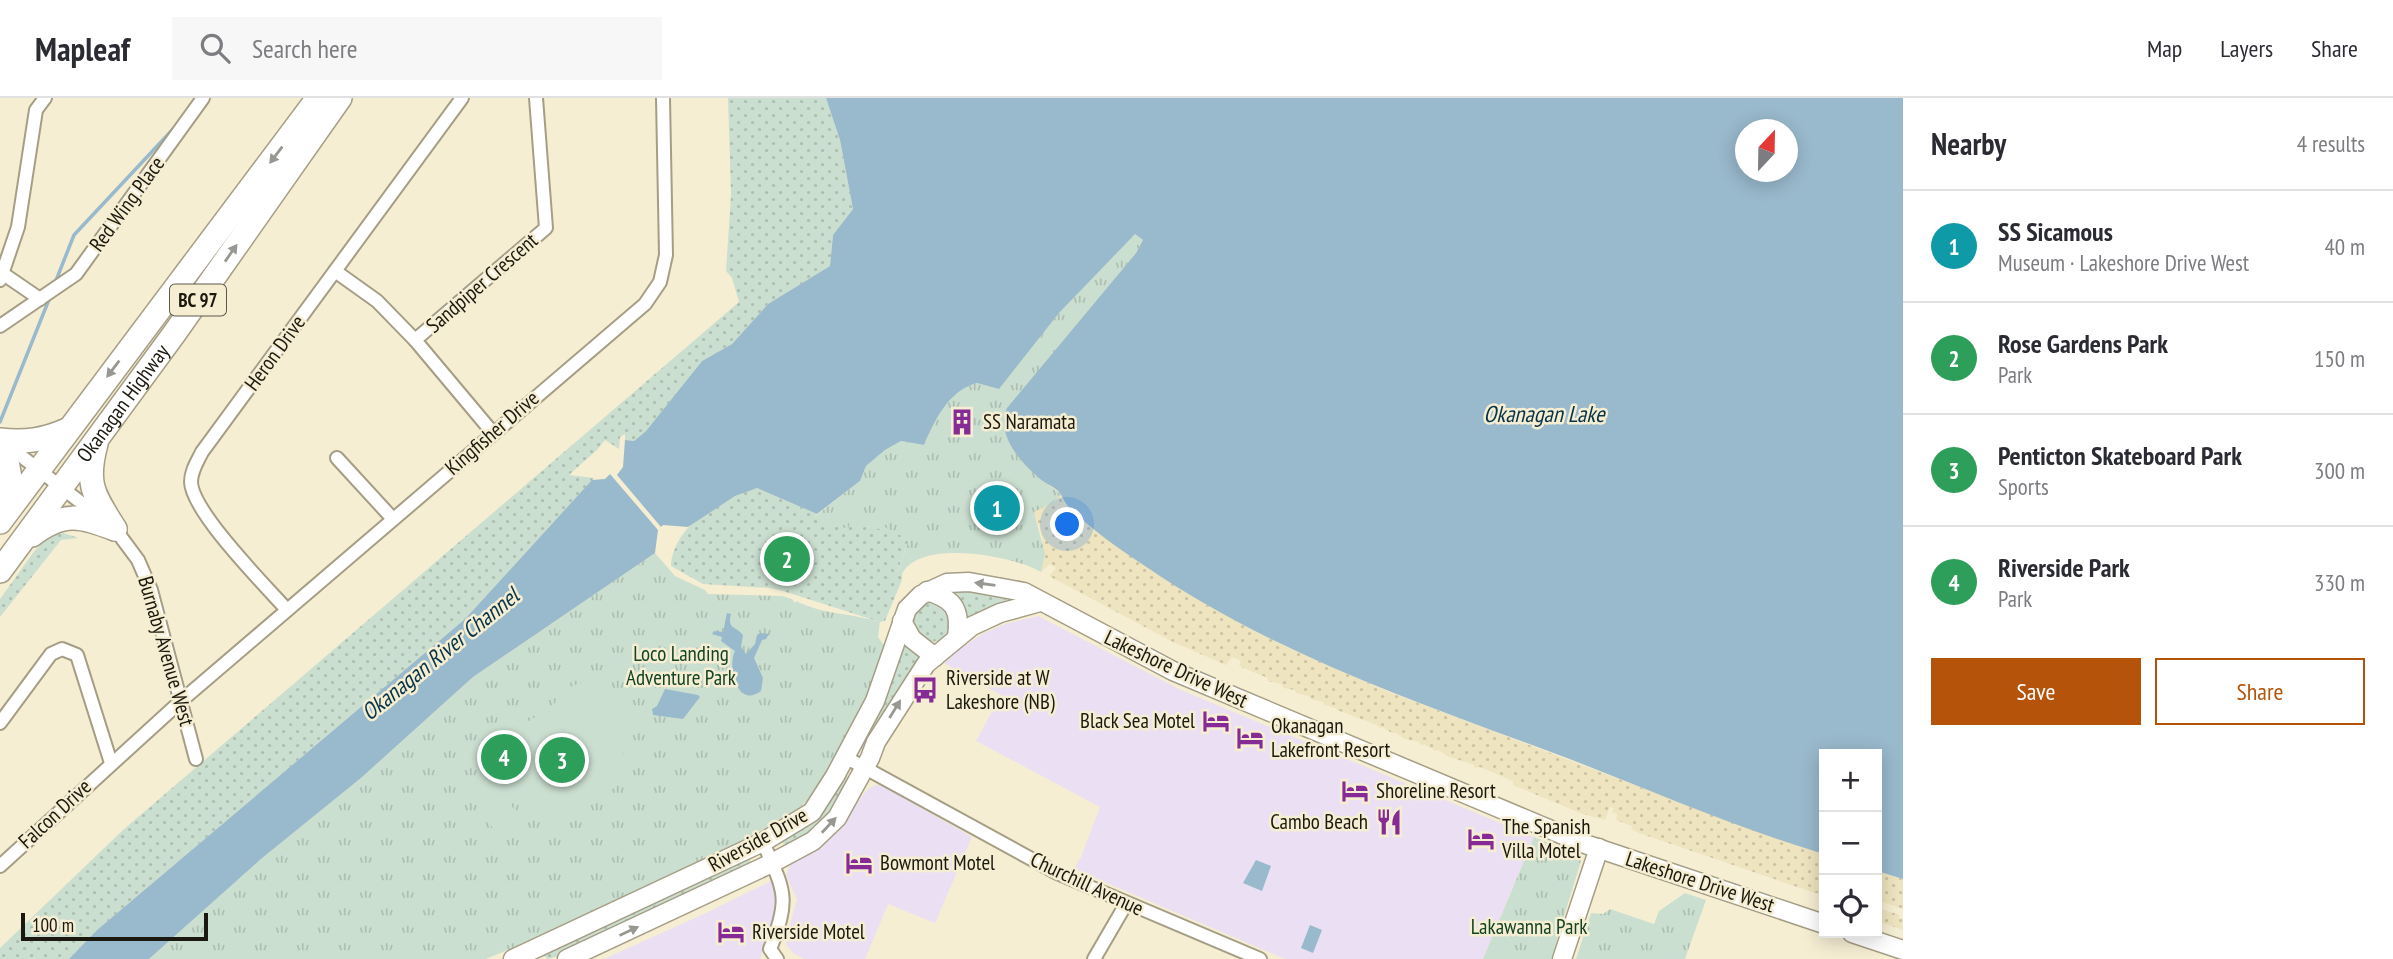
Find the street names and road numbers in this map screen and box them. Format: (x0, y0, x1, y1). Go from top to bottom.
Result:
street label: Red Wing Place (83, 151, 170, 257)
street label: Sandpiper Crescent (420, 227, 543, 338)
road number: BC 97 (170, 284, 226, 316)
street label: Heron Drive (238, 310, 311, 396)
street label: Okanagan Highway (70, 339, 175, 467)
street label: Kingfisher Drive (439, 384, 544, 481)
street label: Burnaby Avenue West (132, 573, 201, 729)
street label: Lakeshore Drive West (1100, 624, 1252, 714)
street label: Falcon Drive (13, 773, 97, 854)
street label: Riverside Drive (703, 801, 812, 878)
street label: Lakeshore Drive West (1622, 845, 1778, 918)
street label: Churchill Avenue (1026, 846, 1148, 922)

